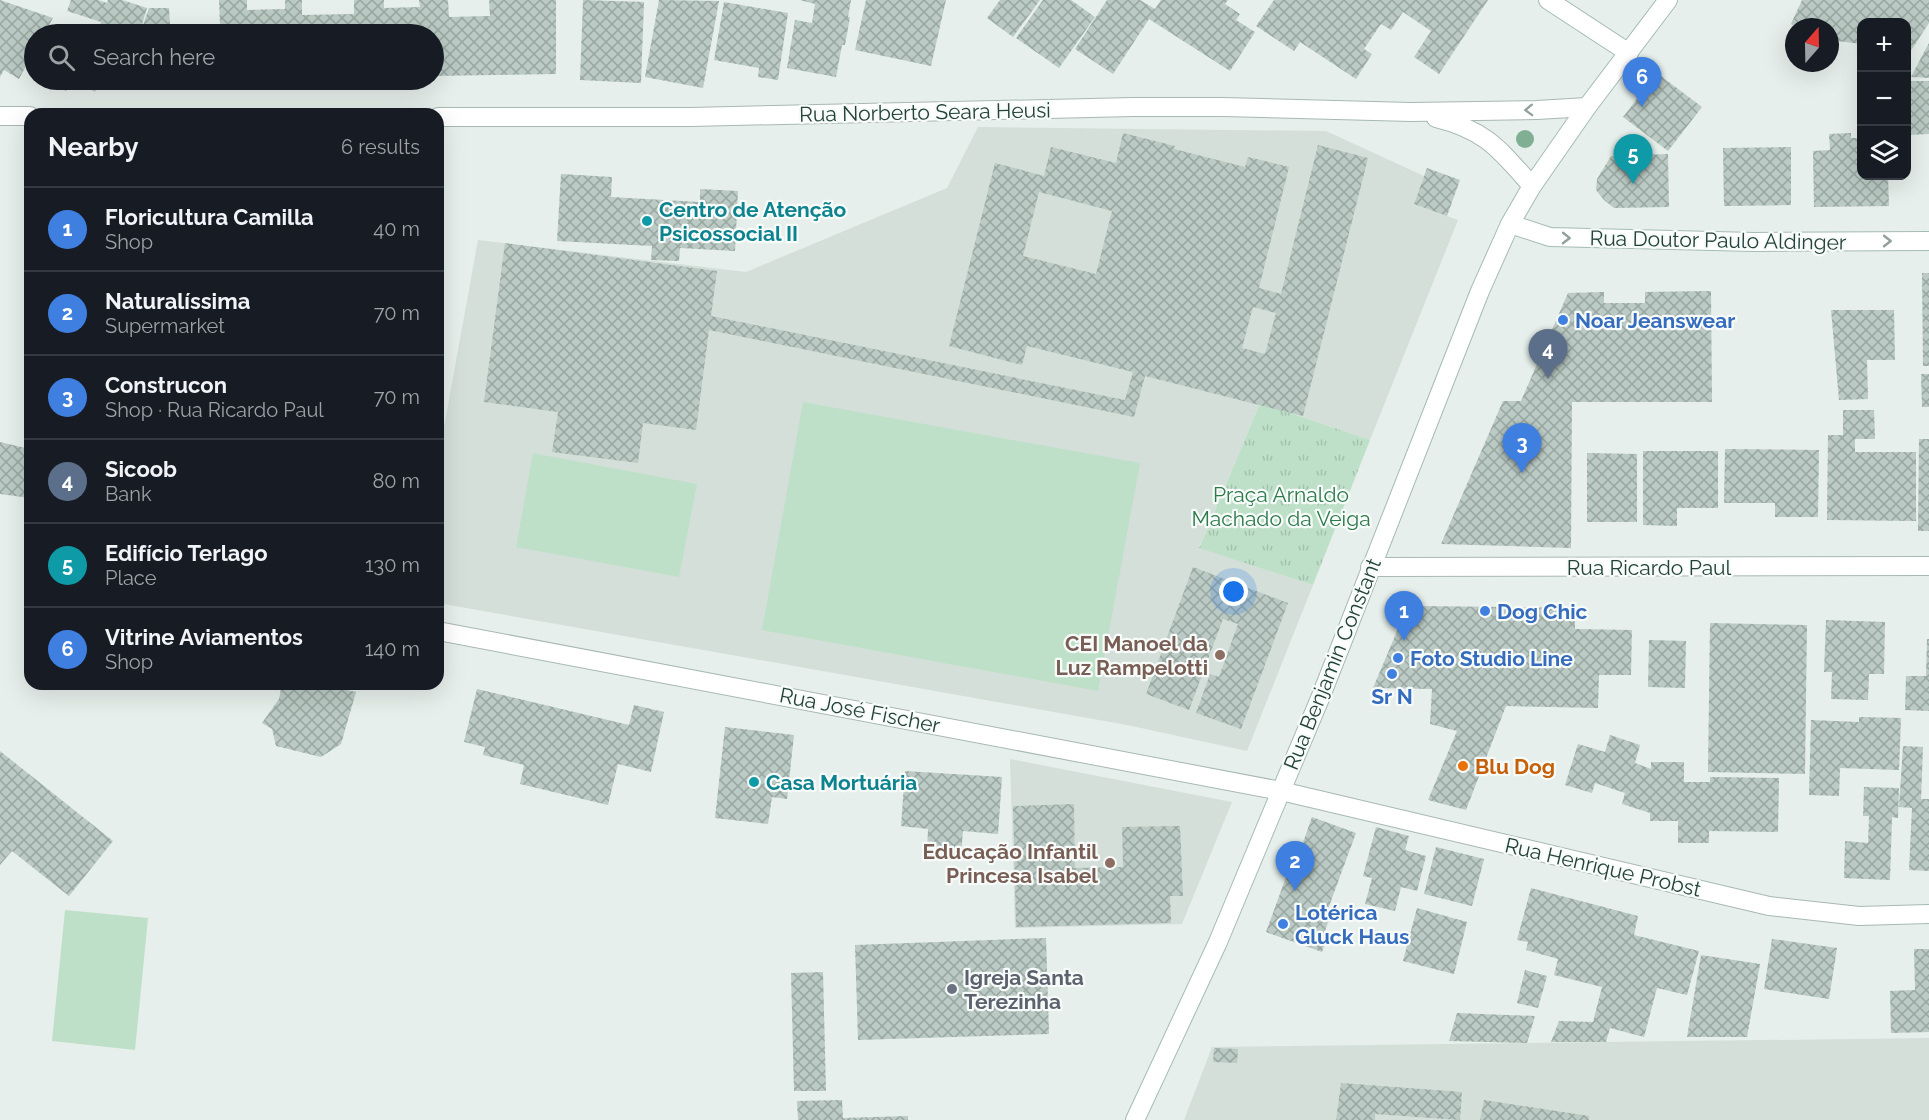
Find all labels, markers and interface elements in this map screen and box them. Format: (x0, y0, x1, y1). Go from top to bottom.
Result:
north arrow (1785, 18, 1839, 72)
map controls (1857, 18, 1911, 180)
button: + (1857, 18, 1911, 72)
search box (24, 24, 444, 90)
icon: search (45, 41, 78, 74)
text: Search here (93, 44, 215, 70)
pin: 6 (1622, 57, 1662, 107)
button: − (1857, 72, 1911, 126)
street label: Rua Norberto Seara Heusi (799, 97, 1051, 127)
one-way arrow (1524, 104, 1533, 116)
button: layers (1857, 126, 1911, 180)
text: Nearby (48, 132, 138, 162)
pin: 5 (1614, 134, 1652, 184)
text: 6 results (341, 135, 420, 159)
place label: Centro de Atenção Psicossocial II (659, 197, 847, 246)
text: Floricultura Camilla (105, 204, 314, 230)
marker: Centro de Atenção Psicossocial II (640, 214, 654, 228)
text: 1 (63, 217, 72, 241)
text: 40 m (373, 217, 420, 241)
street label: Rua Doutor Paulo Aldinger (1589, 225, 1847, 255)
text: Shop (105, 230, 153, 254)
one-way arrow (1562, 231, 1571, 244)
one-way arrow (1883, 235, 1892, 247)
text: Naturalíssima (105, 288, 250, 314)
text: 2 (62, 301, 73, 325)
text: 70 m (374, 301, 420, 325)
place label: Noar Jeanswear (1575, 308, 1735, 333)
marker: Noar Jeanswear (1556, 313, 1570, 327)
text: Supermarket (105, 314, 225, 338)
pin: 4 (1528, 330, 1568, 379)
text: Construcon (105, 372, 227, 398)
text: 3 (62, 385, 73, 409)
text: 70 m (374, 385, 420, 409)
text: Shop · Rua Ricardo Paul (105, 398, 324, 422)
pin: 3 (1502, 424, 1541, 473)
text: Sicoob (105, 456, 177, 482)
text: 4 (62, 469, 73, 493)
text: 80 m (372, 469, 420, 493)
text: Bank (105, 482, 151, 506)
park label: Praça Arnaldo Machado da Veiga (1191, 482, 1371, 531)
text: Edifício Terlago (105, 540, 268, 566)
text: 5 (62, 553, 73, 577)
text: 130 m (365, 553, 420, 577)
street label: Rua Benjamin Constant (1278, 555, 1386, 773)
street label: Rua Ricardo Paul (1567, 555, 1732, 580)
text: Place (105, 566, 156, 590)
your location (1219, 577, 1248, 606)
pin: 1 (1384, 592, 1424, 641)
place label: Dog Chic (1497, 599, 1588, 624)
marker: Dog Chic (1478, 604, 1492, 618)
text: Vitrine Aviamentos (105, 624, 303, 650)
place label: CEI Manoel da Luz Rampelotti (1055, 631, 1208, 680)
text: 6 (61, 637, 74, 661)
text: 140 m (365, 637, 420, 661)
place label: Foto Studio Line (1410, 646, 1573, 671)
marker: CEI Manoel da Luz Rampelotti (1213, 648, 1227, 662)
text: Shop (105, 650, 153, 674)
marker: Foto Studio Line (1391, 651, 1405, 665)
marker: Sr N (1385, 667, 1399, 681)
street label: Rua José Fischer (778, 682, 943, 738)
place label: Sr N (1371, 684, 1413, 709)
place label: Blu Dog (1475, 754, 1555, 779)
marker: Blu Dog (1456, 759, 1470, 773)
place label: Casa Mortuária (766, 770, 917, 795)
marker: Casa Mortuária (747, 775, 761, 789)
street label: Rua Henrique Probst (1502, 832, 1704, 902)
place label: Educação Infantil Princesa Isabel (922, 839, 1098, 888)
pin: 2 (1276, 842, 1314, 891)
marker: Educação Infantil Princesa Isabel (1103, 856, 1117, 870)
place label: Lotérica Gluck Haus (1295, 900, 1409, 949)
marker: Lotérica Gluck Haus (1276, 917, 1290, 931)
place label: Igreja Santa Terezinha (964, 965, 1084, 1014)
marker: Igreja Santa Terezinha (945, 982, 959, 996)

